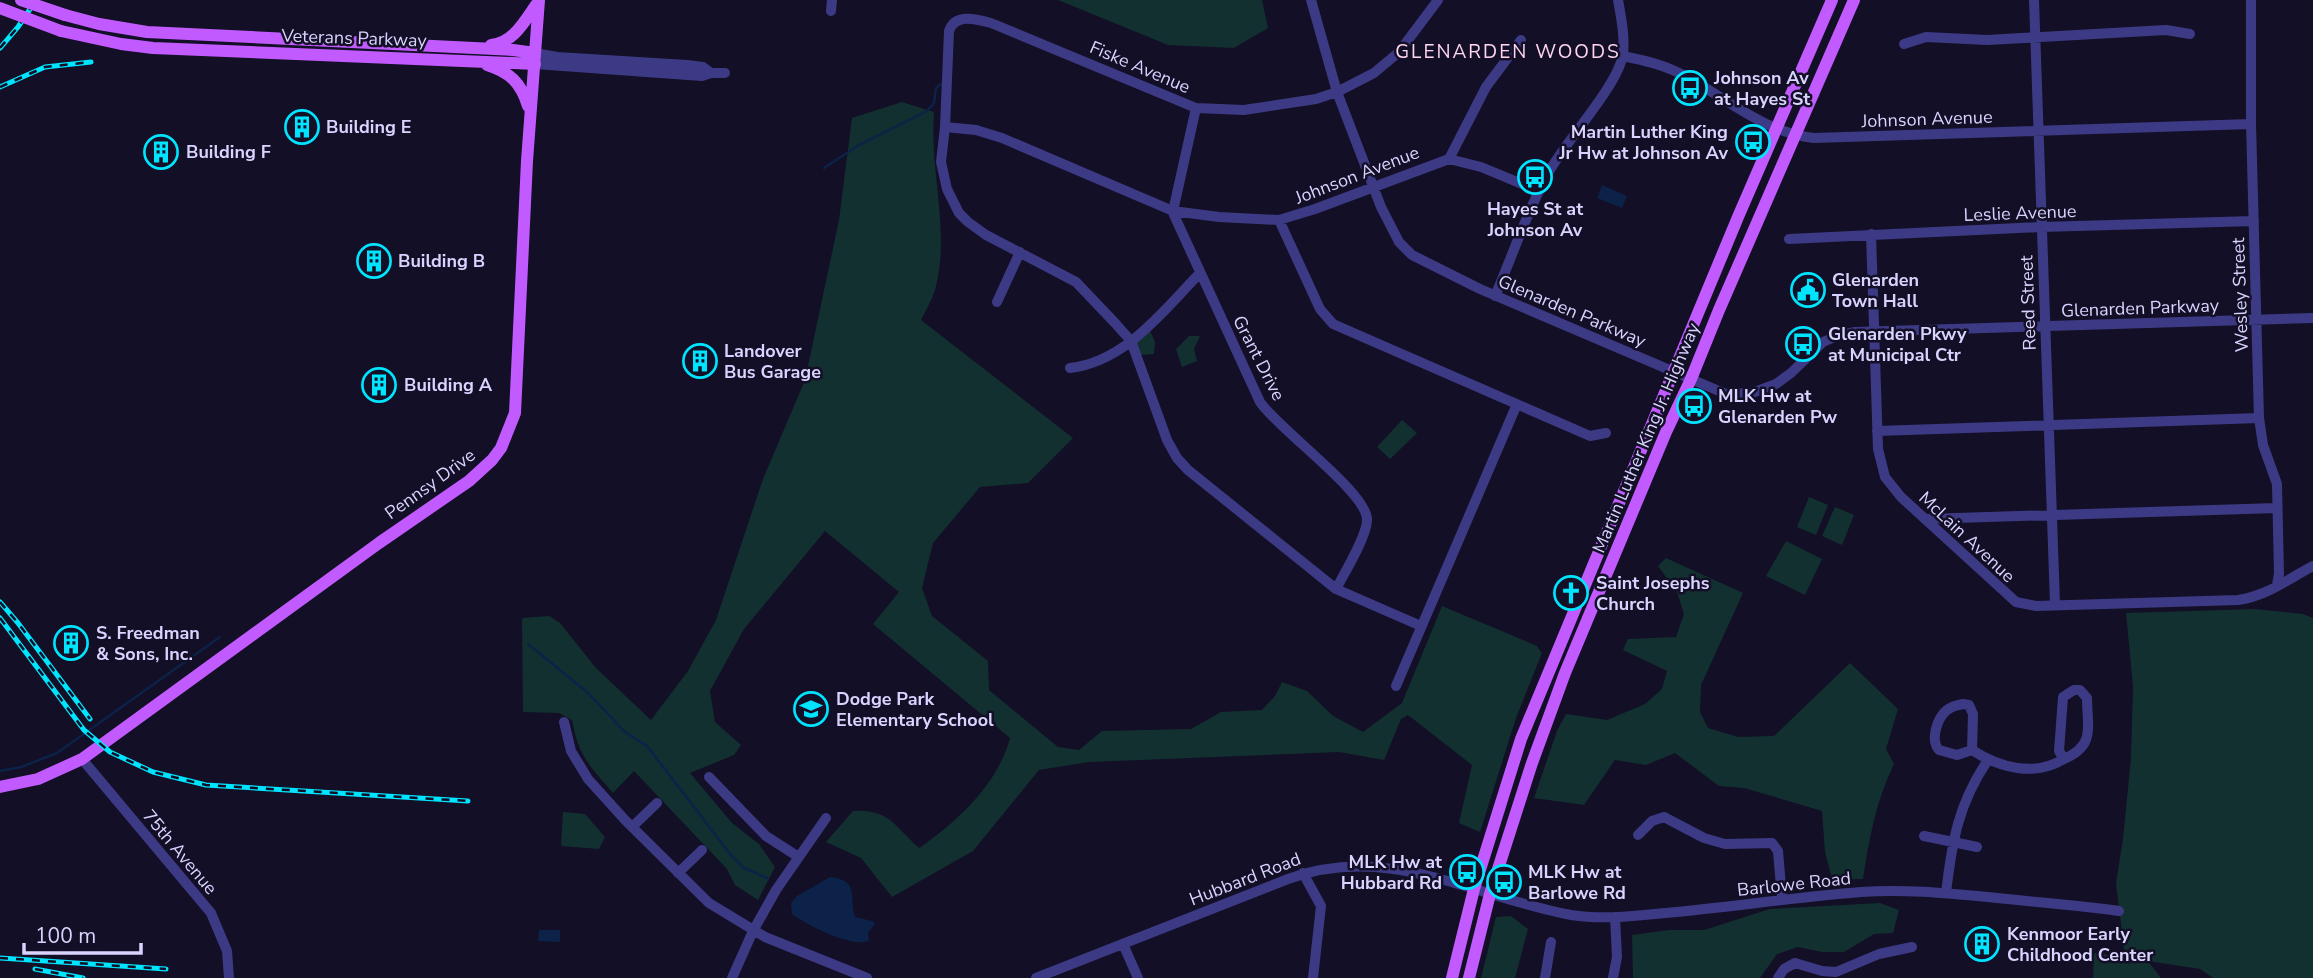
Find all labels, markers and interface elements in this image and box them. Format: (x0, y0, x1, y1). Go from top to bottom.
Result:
street label: Veterans Parkway (280, 23, 428, 53)
street label: Fiske Avenue (1086, 35, 1194, 99)
district label: GLENARDEN WOODS (1395, 39, 1621, 65)
place label: Johnson Av at Hayes St (1713, 66, 1810, 111)
bus stop icon: Johnson Av at Hayes St (1671, 69, 1709, 107)
street label: Johnson Avenue (1860, 105, 1993, 133)
building icon: Building E (283, 108, 321, 146)
place label: Building E (326, 115, 411, 139)
place label: Martin Luther King Jr Hw at Johnson Av (1558, 120, 1729, 165)
bus stop icon: Martin Luther King Jr Hw at Johnson Av (1734, 123, 1772, 161)
building icon: Building F (142, 133, 180, 171)
place label: Building F (186, 140, 271, 164)
street label: Johnson Avenue (1291, 140, 1422, 210)
bus stop icon: Hayes St at Johnson Av (1516, 158, 1554, 196)
place label: Hayes St at Johnson Av (1487, 197, 1583, 242)
street label: Leslie Avenue (1963, 199, 2077, 227)
street label: Wesley Street (2226, 237, 2254, 353)
building icon: Building B (355, 242, 393, 280)
place label: Building B (398, 249, 485, 273)
street label: Reed Street (2014, 254, 2042, 351)
place label: Glenarden Town Hall (1832, 268, 1919, 313)
street label: Glenarden Parkway (1494, 269, 1650, 353)
public building icon: Glenarden Town Hall (1789, 271, 1827, 309)
street label: Glenarden Parkway (2061, 293, 2220, 323)
street label: Grant Drive (1227, 311, 1291, 405)
street label: Martin Luther King Jr. Highway (1587, 319, 1706, 557)
place label: Glenarden Pkwy at Municipal Ctr (1828, 322, 1967, 367)
bus stop icon: Glenarden Pkwy at Municipal Ctr (1784, 325, 1822, 363)
place label: Landover Bus Garage (724, 339, 821, 384)
building icon: Landover Bus Garage (681, 342, 719, 380)
building icon: Building A (360, 366, 398, 404)
place label: Building A (404, 373, 493, 397)
place label: MLK Hw at Glenarden Pw (1718, 384, 1838, 429)
bus stop icon: MLK Hw at Glenarden Pw (1675, 387, 1713, 425)
street label: Pennsy Drive (380, 443, 480, 525)
street label: McLain Avenue (1914, 486, 2020, 588)
place label: Saint Josephs Church (1596, 571, 1710, 616)
church icon: Saint Josephs Church (1552, 574, 1590, 612)
place label: S. Freedman & Sons, Inc. (96, 621, 200, 666)
building icon: S. Freedman & Sons, Inc. (52, 624, 90, 662)
place label: Dodge Park Elementary School (836, 687, 994, 732)
school or university icon: Dodge Park Elementary School (792, 690, 830, 728)
street label: 75th Avenue (137, 804, 223, 900)
street label: Hubbard Road (1186, 847, 1304, 911)
place label: MLK Hw at Hubbard Rd (1341, 850, 1442, 895)
bus stop icon: MLK Hw at Hubbard Rd (1448, 853, 1486, 891)
place label: MLK Hw at Barlowe Rd (1528, 860, 1626, 905)
bus stop icon: MLK Hw at Barlowe Rd (1485, 863, 1523, 901)
street label: Barlowe Road (1736, 866, 1852, 902)
scale bar (24, 912, 142, 956)
text: 100 m (35, 922, 96, 950)
place label: Kenmoor Early Childhood Center (2007, 922, 2153, 967)
building icon: Kenmoor Early Childhood Center (1963, 925, 2001, 963)

